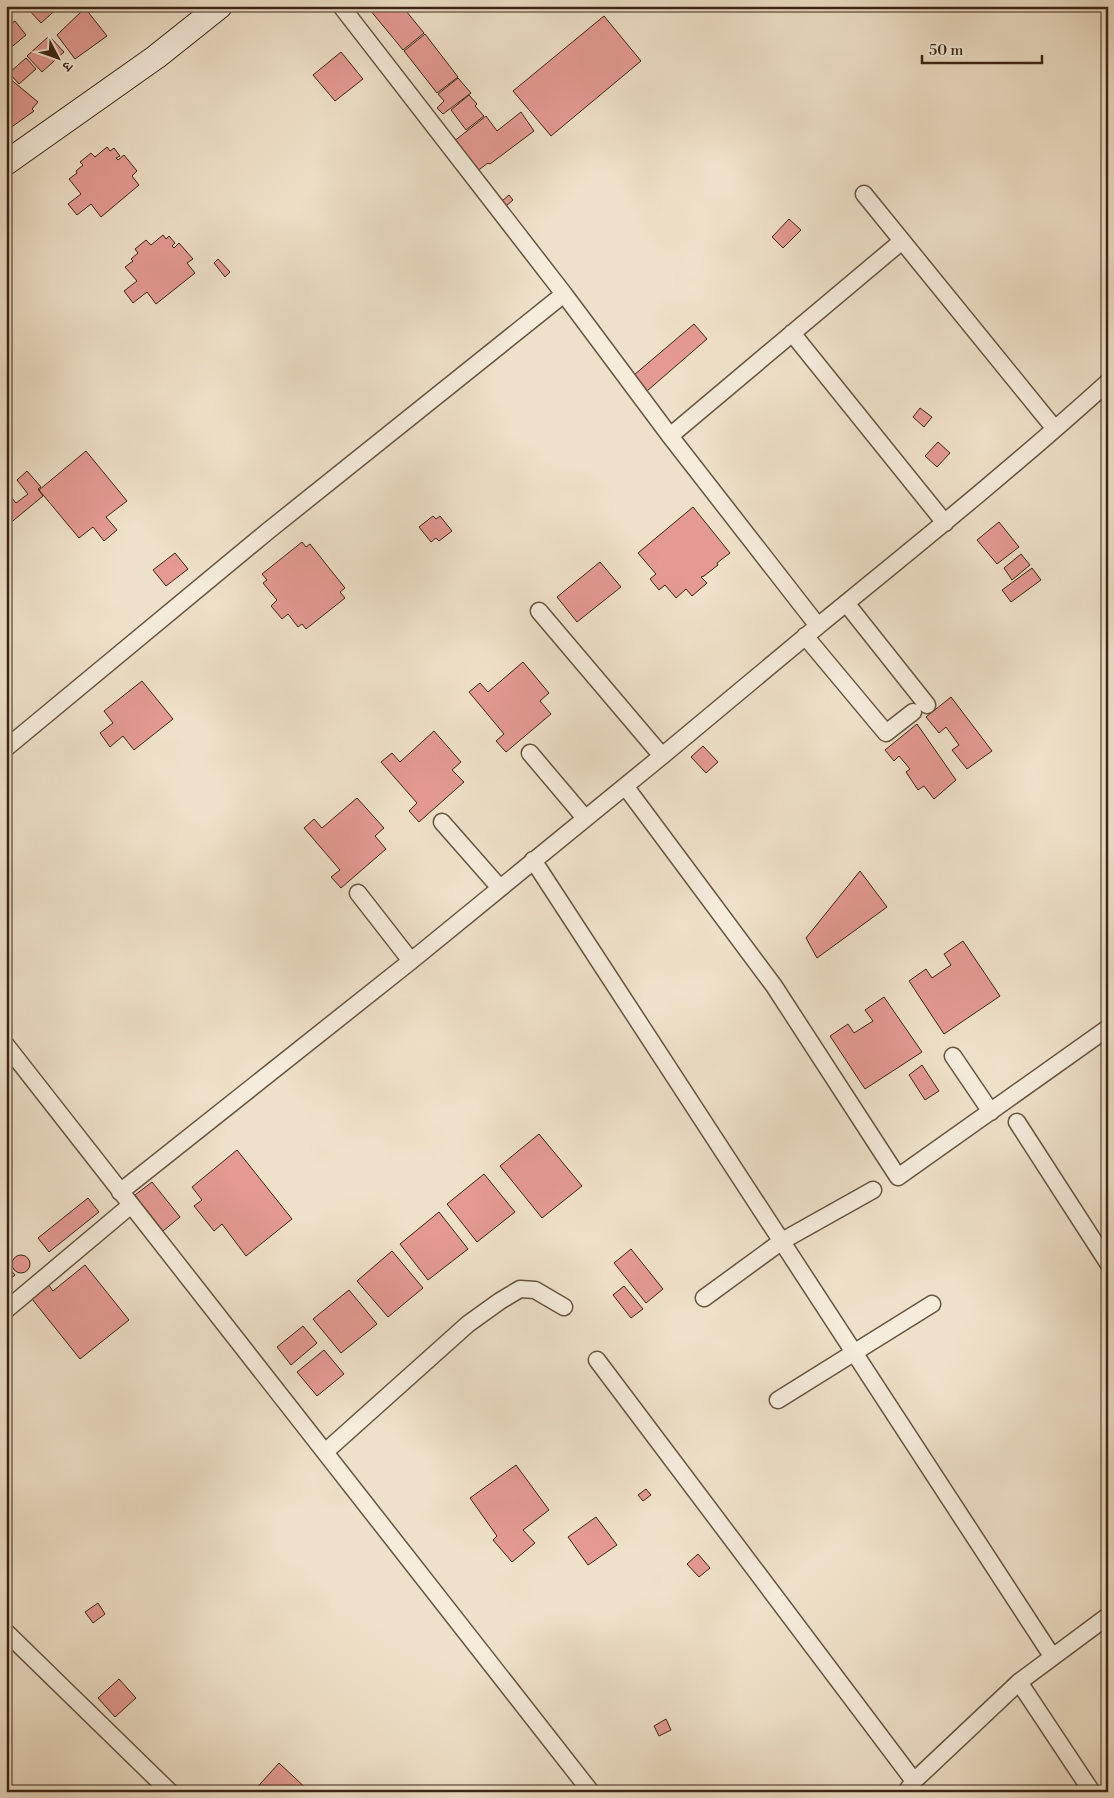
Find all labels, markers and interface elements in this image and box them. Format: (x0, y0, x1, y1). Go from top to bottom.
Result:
north arrow (32, 32, 82, 82)
scale bar (922, 32, 1042, 64)
text: 50 m (929, 41, 963, 60)
text: उ (57, 57, 77, 75)

